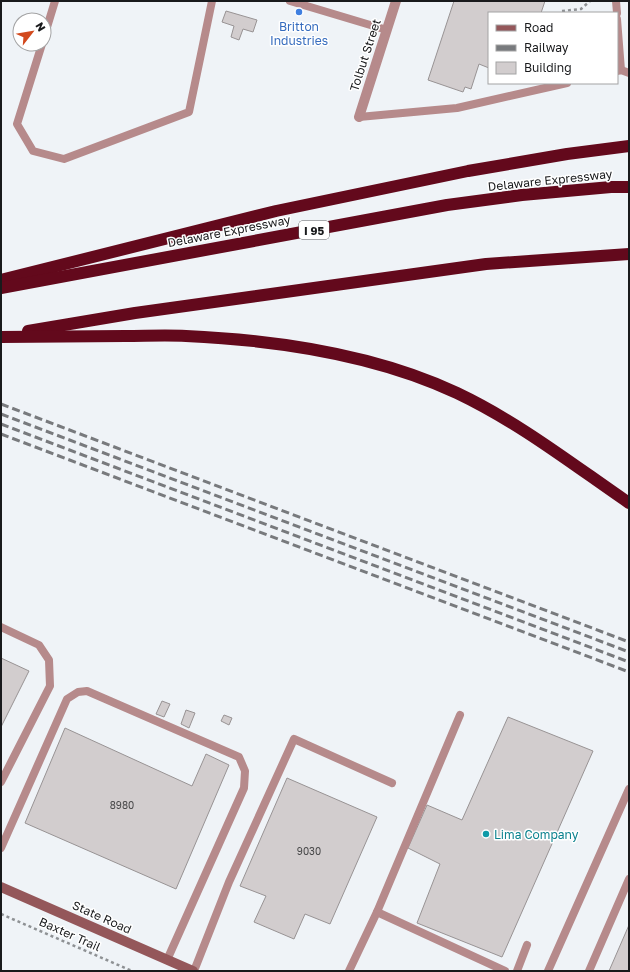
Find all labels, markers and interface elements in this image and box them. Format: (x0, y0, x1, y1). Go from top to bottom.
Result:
marker: Britton Industries (294, 7, 304, 17)
north arrow (12, 12, 52, 52)
legend (488, 12, 618, 84)
street label: Tolbut Street (346, 17, 384, 93)
place label: Britton Industries (270, 19, 328, 48)
text: N (33, 20, 49, 34)
text: Road (524, 20, 553, 35)
text: Railway (524, 40, 569, 55)
text: Building (524, 60, 572, 75)
street label: Delaware Expressway (487, 166, 613, 194)
street label: Delaware Expressway (166, 212, 292, 250)
road number: I 95 (299, 221, 329, 239)
house number: 8980 (110, 799, 134, 811)
place label: Lima Company (494, 827, 579, 842)
marker: Lima Company (481, 829, 491, 839)
house number: 9030 (297, 845, 321, 857)
street label: State Road (70, 897, 134, 937)
street label: Baxter Trail (37, 914, 103, 954)

